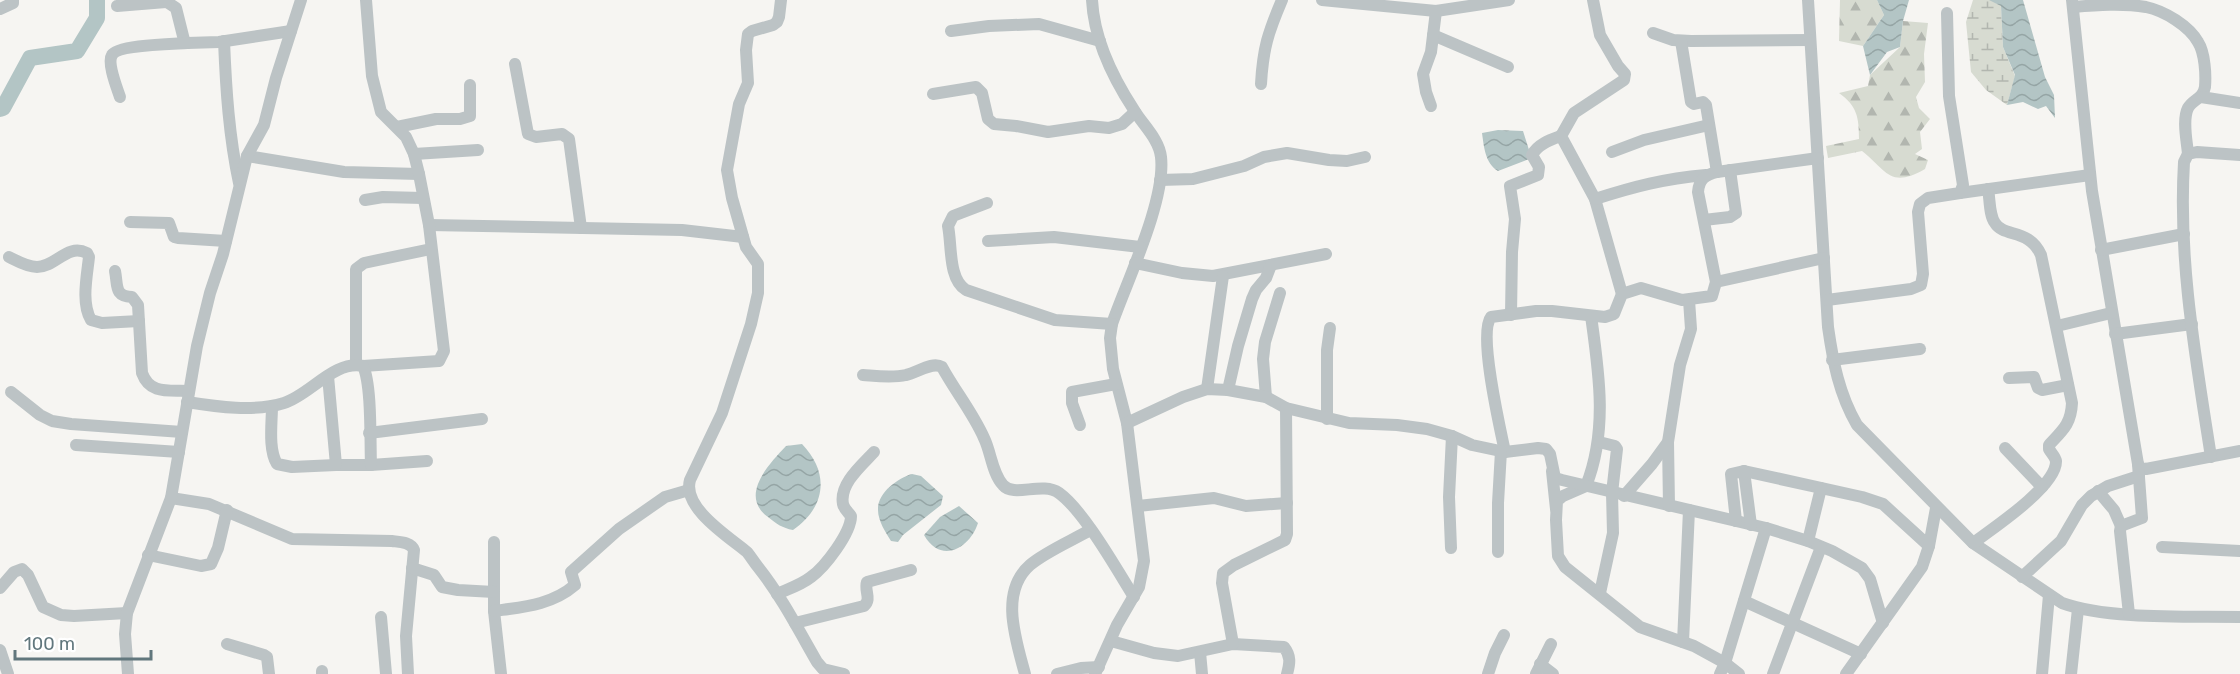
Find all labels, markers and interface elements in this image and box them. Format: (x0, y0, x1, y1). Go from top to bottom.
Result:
scale bar (15, 623, 152, 661)
text: 100 m (24, 633, 75, 655)

